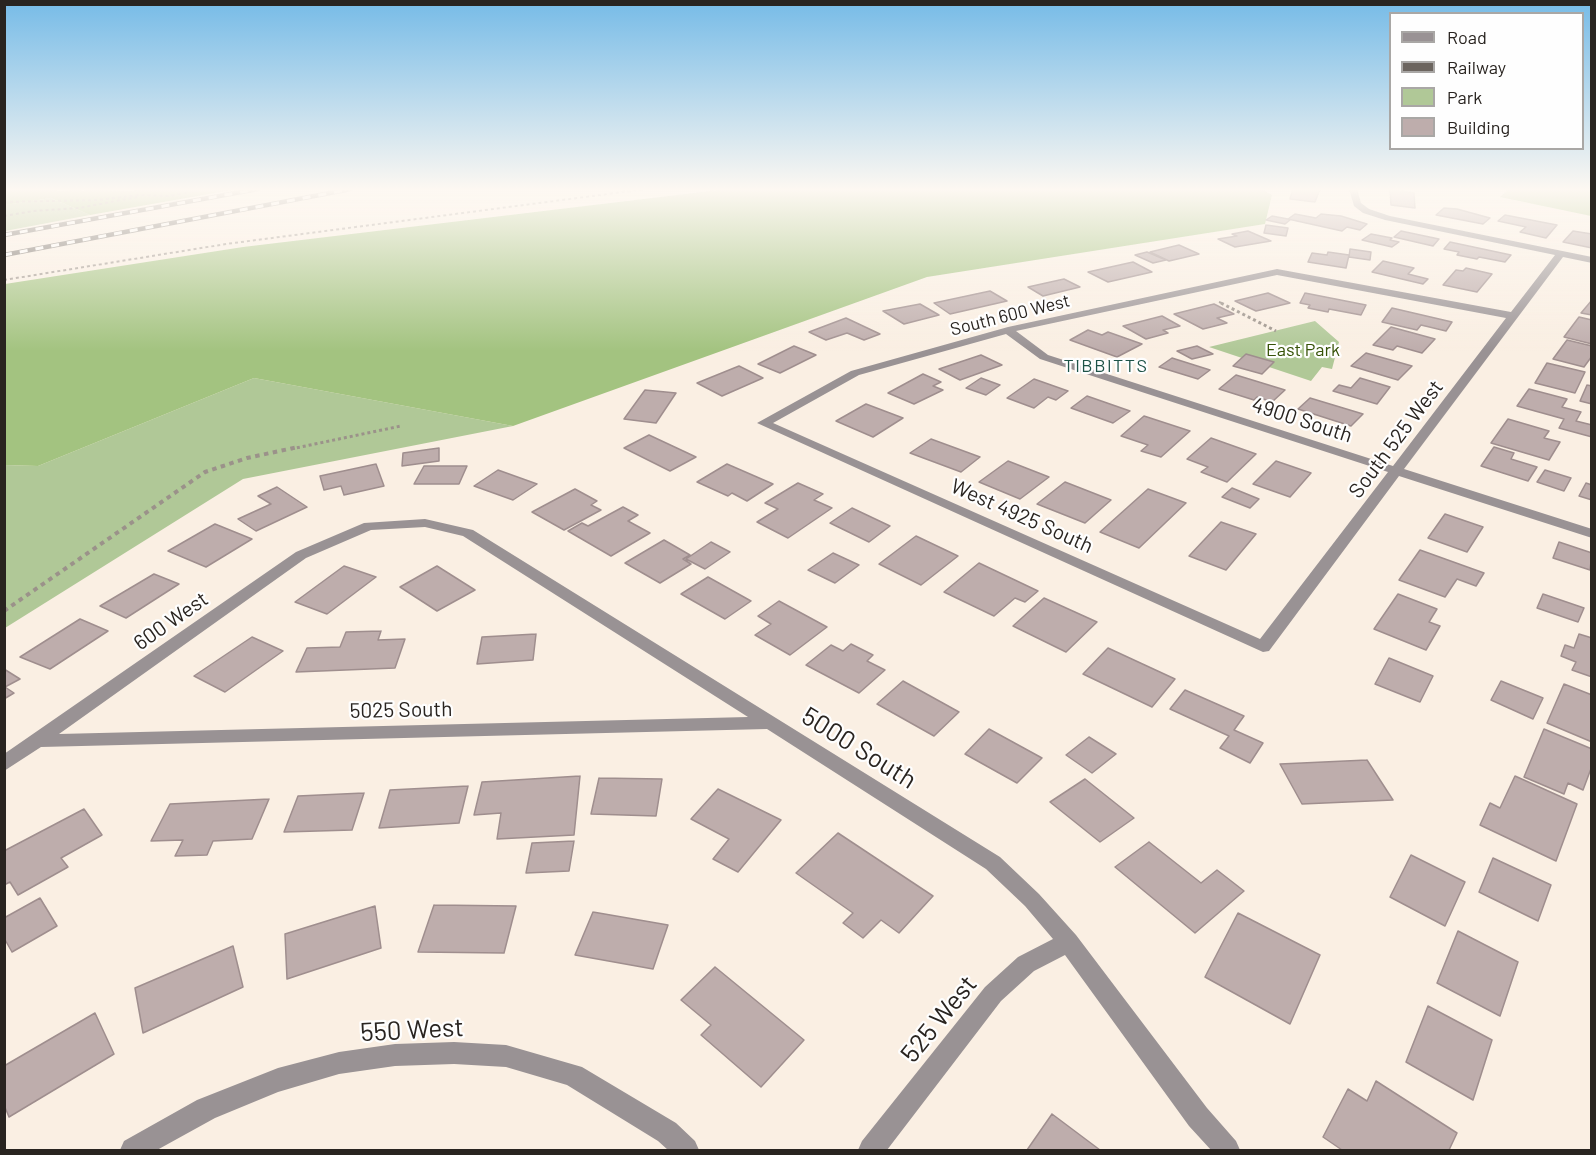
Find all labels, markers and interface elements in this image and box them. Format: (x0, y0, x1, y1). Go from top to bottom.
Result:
legend (1389, 12, 1584, 150)
text: Road (1447, 26, 1487, 48)
text: Railway (1447, 56, 1506, 78)
text: Park (1447, 86, 1482, 108)
text: Building (1447, 116, 1510, 138)
street label: South 600 West (948, 290, 1072, 340)
park label: East Park (1266, 339, 1340, 361)
district label: TIBBITTS (1063, 355, 1149, 377)
street label: South 525 West (1343, 375, 1449, 503)
street label: 4900 South (1248, 392, 1356, 448)
street label: West 4925 South (947, 473, 1097, 559)
street label: 600 West (129, 586, 213, 656)
street label: 5025 South (349, 697, 453, 723)
street label: 5000 South (796, 700, 922, 796)
street label: 525 West (894, 969, 984, 1069)
street label: 550 West (359, 1012, 465, 1048)

